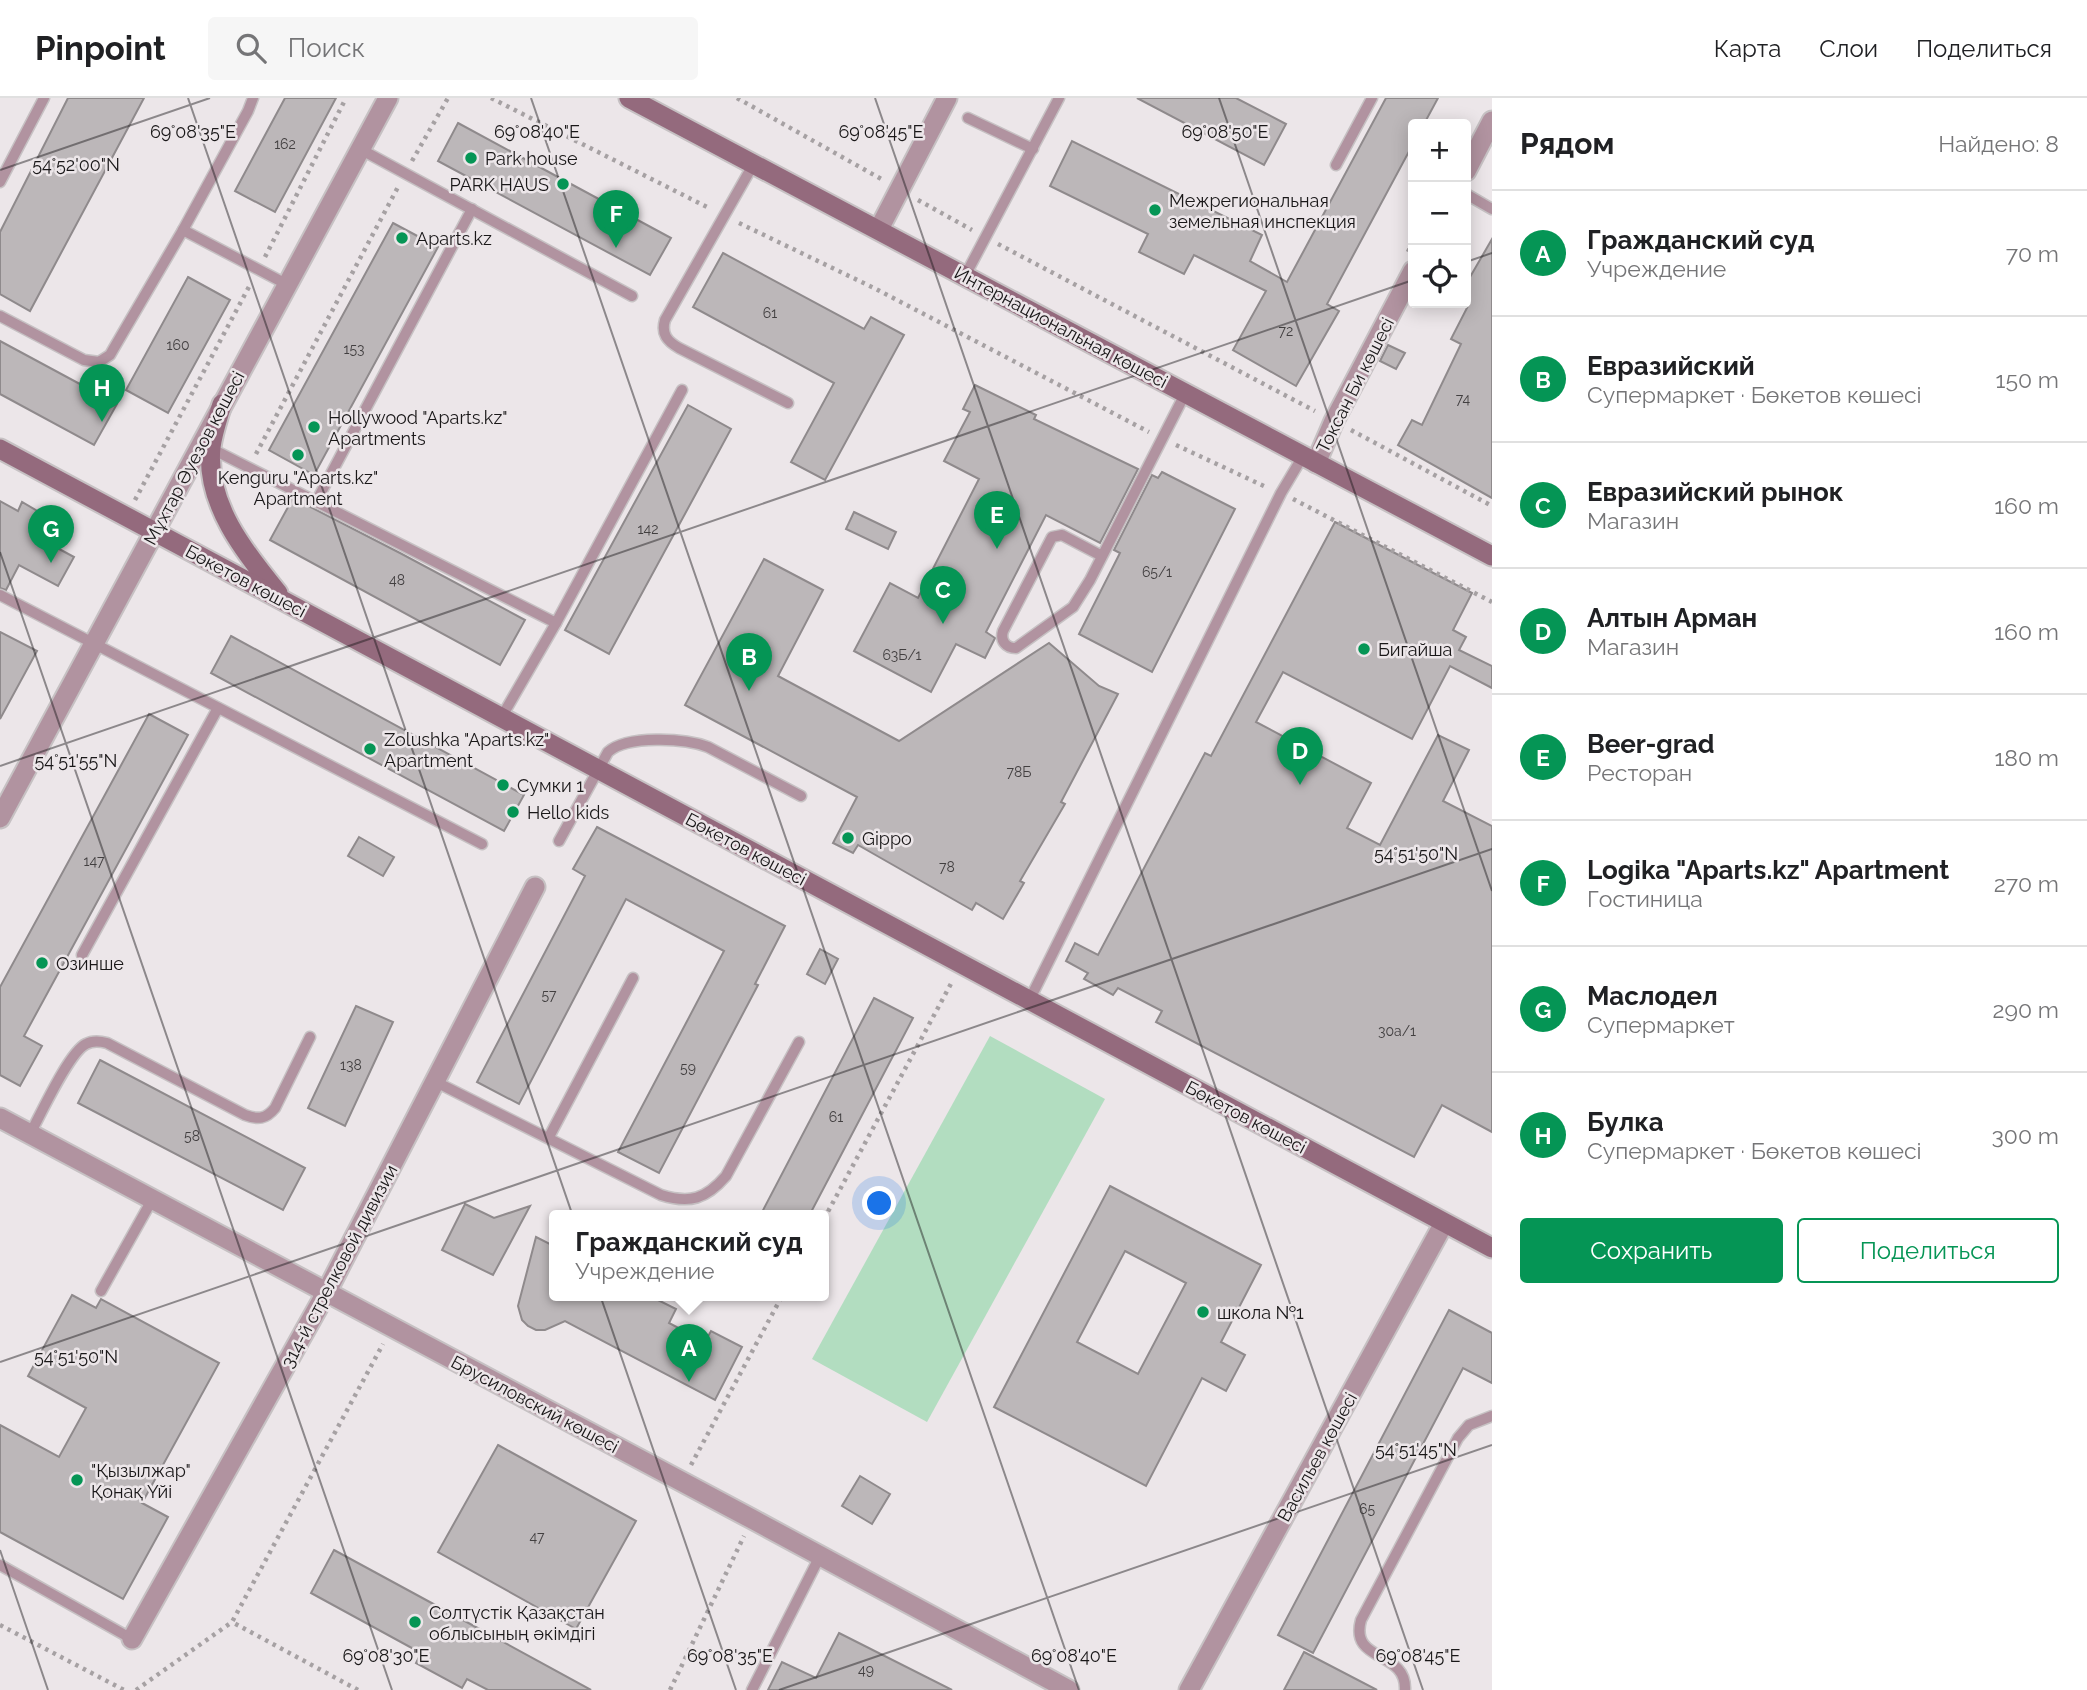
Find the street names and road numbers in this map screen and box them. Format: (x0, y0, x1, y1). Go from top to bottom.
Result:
street label: Интернациональная көшесі (951, 262, 1171, 392)
street label: Токсан Би көшесі (1312, 314, 1398, 456)
street label: Мұхтар Әуезов көшесі (139, 368, 249, 548)
street label: Бөкетов көшесі (182, 540, 310, 622)
street label: Бөкетов көшесі (682, 808, 810, 890)
street label: Бөкетов көшесі (1182, 1076, 1310, 1158)
street label: 314-й стрелковой дивизии (277, 1161, 401, 1371)
street label: Брусиловский көшесі (448, 1351, 622, 1457)
street label: Васильев көшесі (1273, 1389, 1361, 1525)

